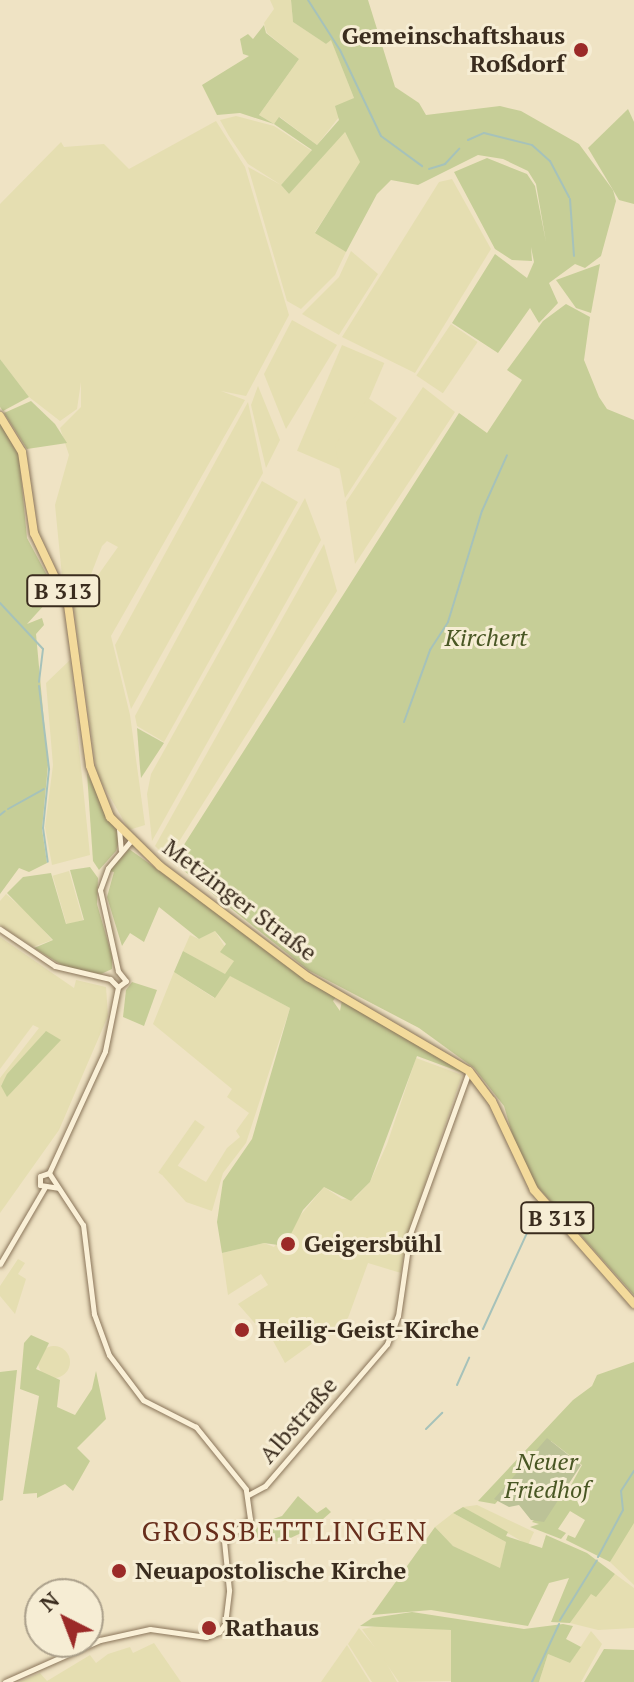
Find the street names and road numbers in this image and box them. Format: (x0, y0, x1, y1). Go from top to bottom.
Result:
road number: B 313 (25, 573, 101, 609)
street label: Metzinger Straße (157, 833, 323, 967)
road number: B 313 (519, 1200, 595, 1236)
street label: Albstraße (253, 1371, 343, 1469)

